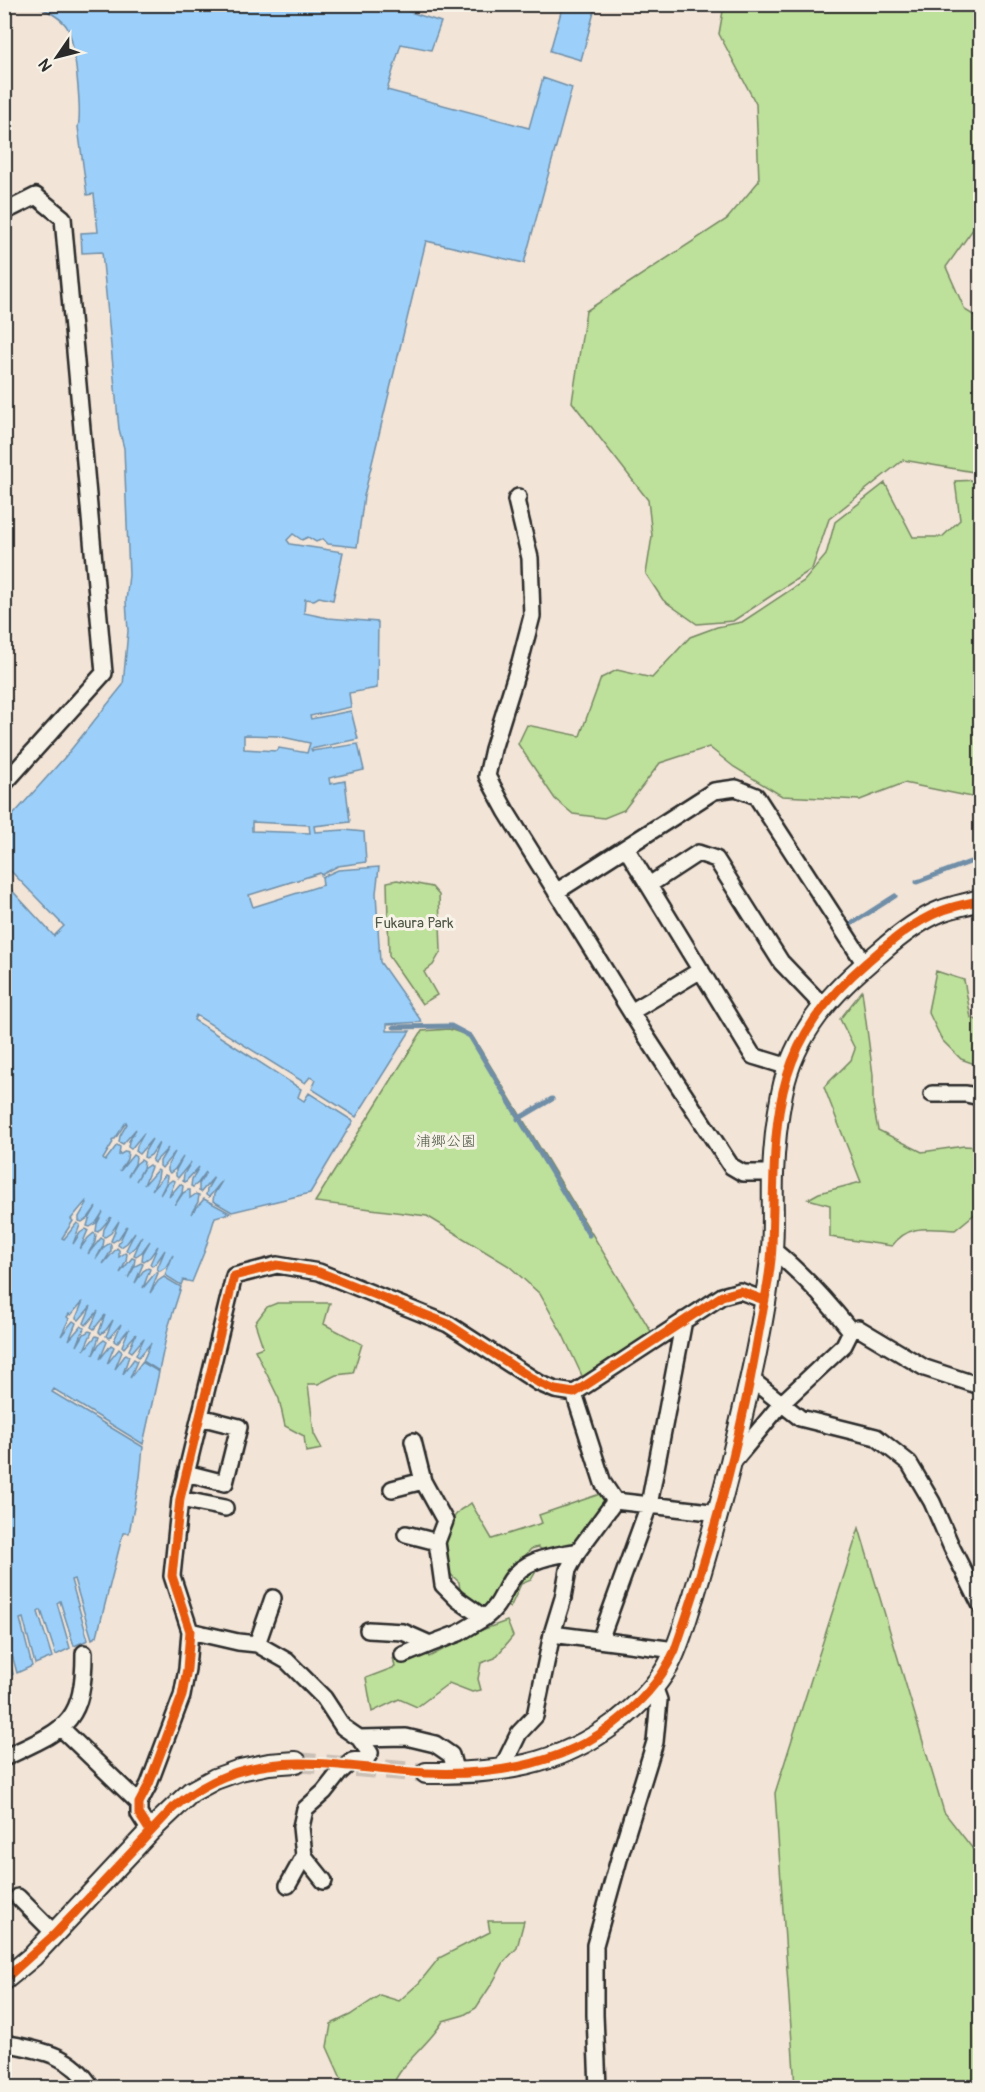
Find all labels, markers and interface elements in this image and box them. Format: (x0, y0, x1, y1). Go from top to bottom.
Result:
north arrow (27, 27, 87, 87)
text: N (34, 55, 57, 75)
park label: Fukaura Park (375, 914, 454, 933)
park label: 浦郷公園 (416, 1132, 476, 1151)

